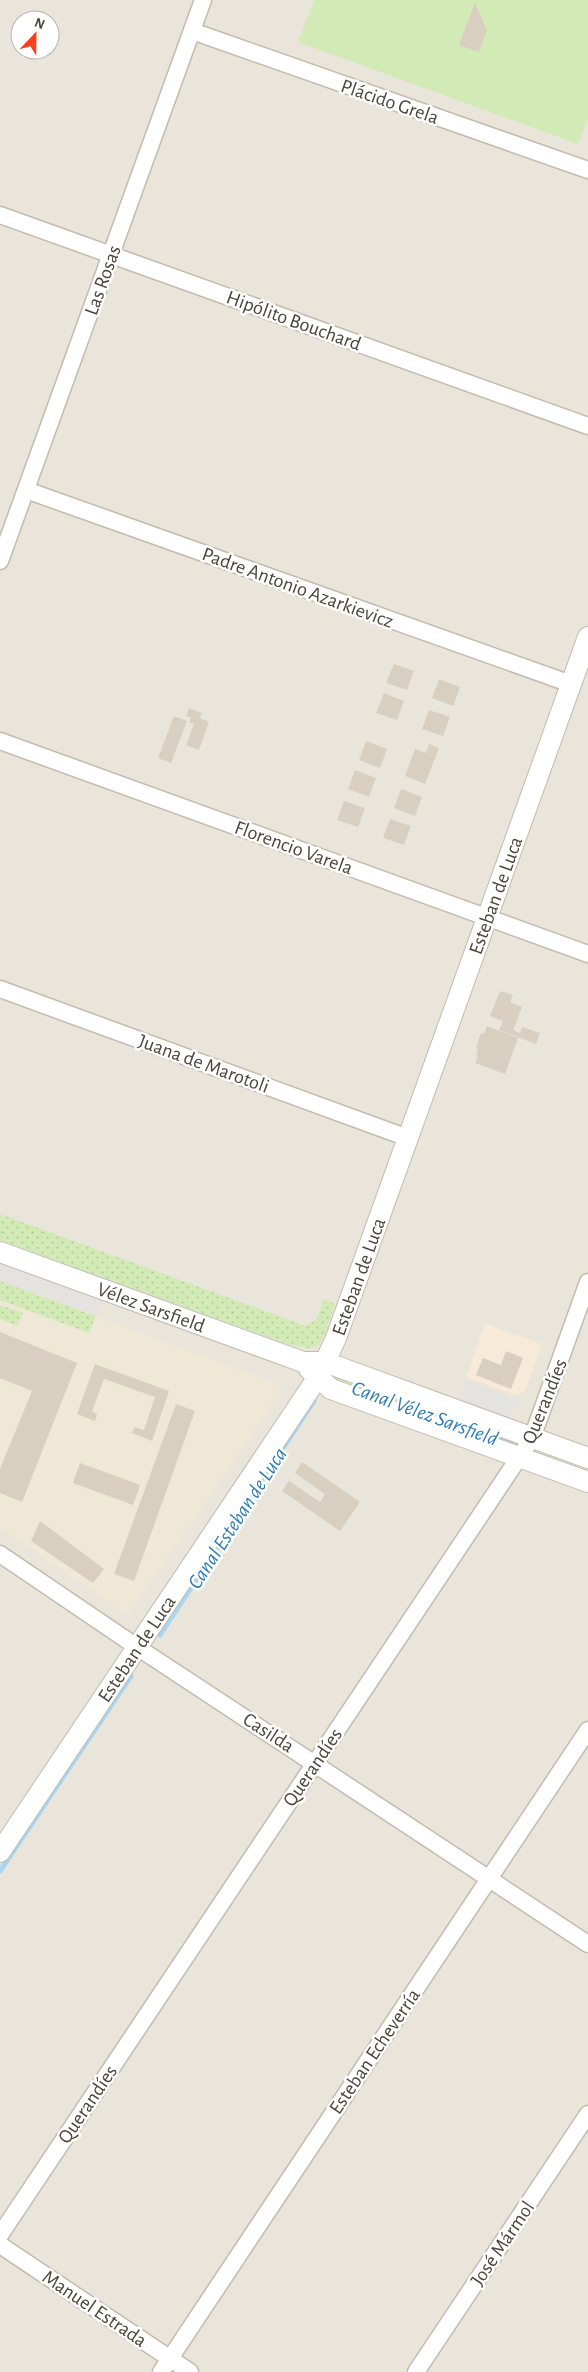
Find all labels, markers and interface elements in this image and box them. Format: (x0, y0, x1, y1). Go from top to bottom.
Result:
north arrow (10, 10, 60, 60)
text: N (32, 16, 47, 32)
street label: Plácido Grela (338, 76, 441, 128)
street label: Las Rosas (81, 243, 125, 318)
street label: Hipólito Bouchard (224, 287, 364, 355)
street label: Padre Antonio Azarkievicz (199, 544, 396, 632)
street label: Florencio Varela (232, 817, 355, 879)
street label: Esteban de Luca (466, 834, 526, 957)
street label: Juana de Marotoli (136, 1031, 272, 1097)
street label: Esteban de Luca (329, 1215, 389, 1338)
street label: Vélez Sarsfield (94, 1279, 208, 1337)
street label: Querandíes (519, 1356, 571, 1447)
water label: Canal Vélez Sarsfield (349, 1377, 501, 1450)
water label: Canal Esteban de Luca (184, 1444, 291, 1593)
street label: Esteban de Luca (94, 1592, 180, 1706)
street label: Casilda (239, 1709, 298, 1757)
street label: Querandíes (279, 1725, 346, 1810)
street label: Esteban Echeverría (326, 1985, 424, 2118)
street label: Querandíes (54, 2062, 121, 2147)
street label: José Mármol (467, 2198, 538, 2290)
street label: Manuel Estrada (39, 2267, 150, 2351)

